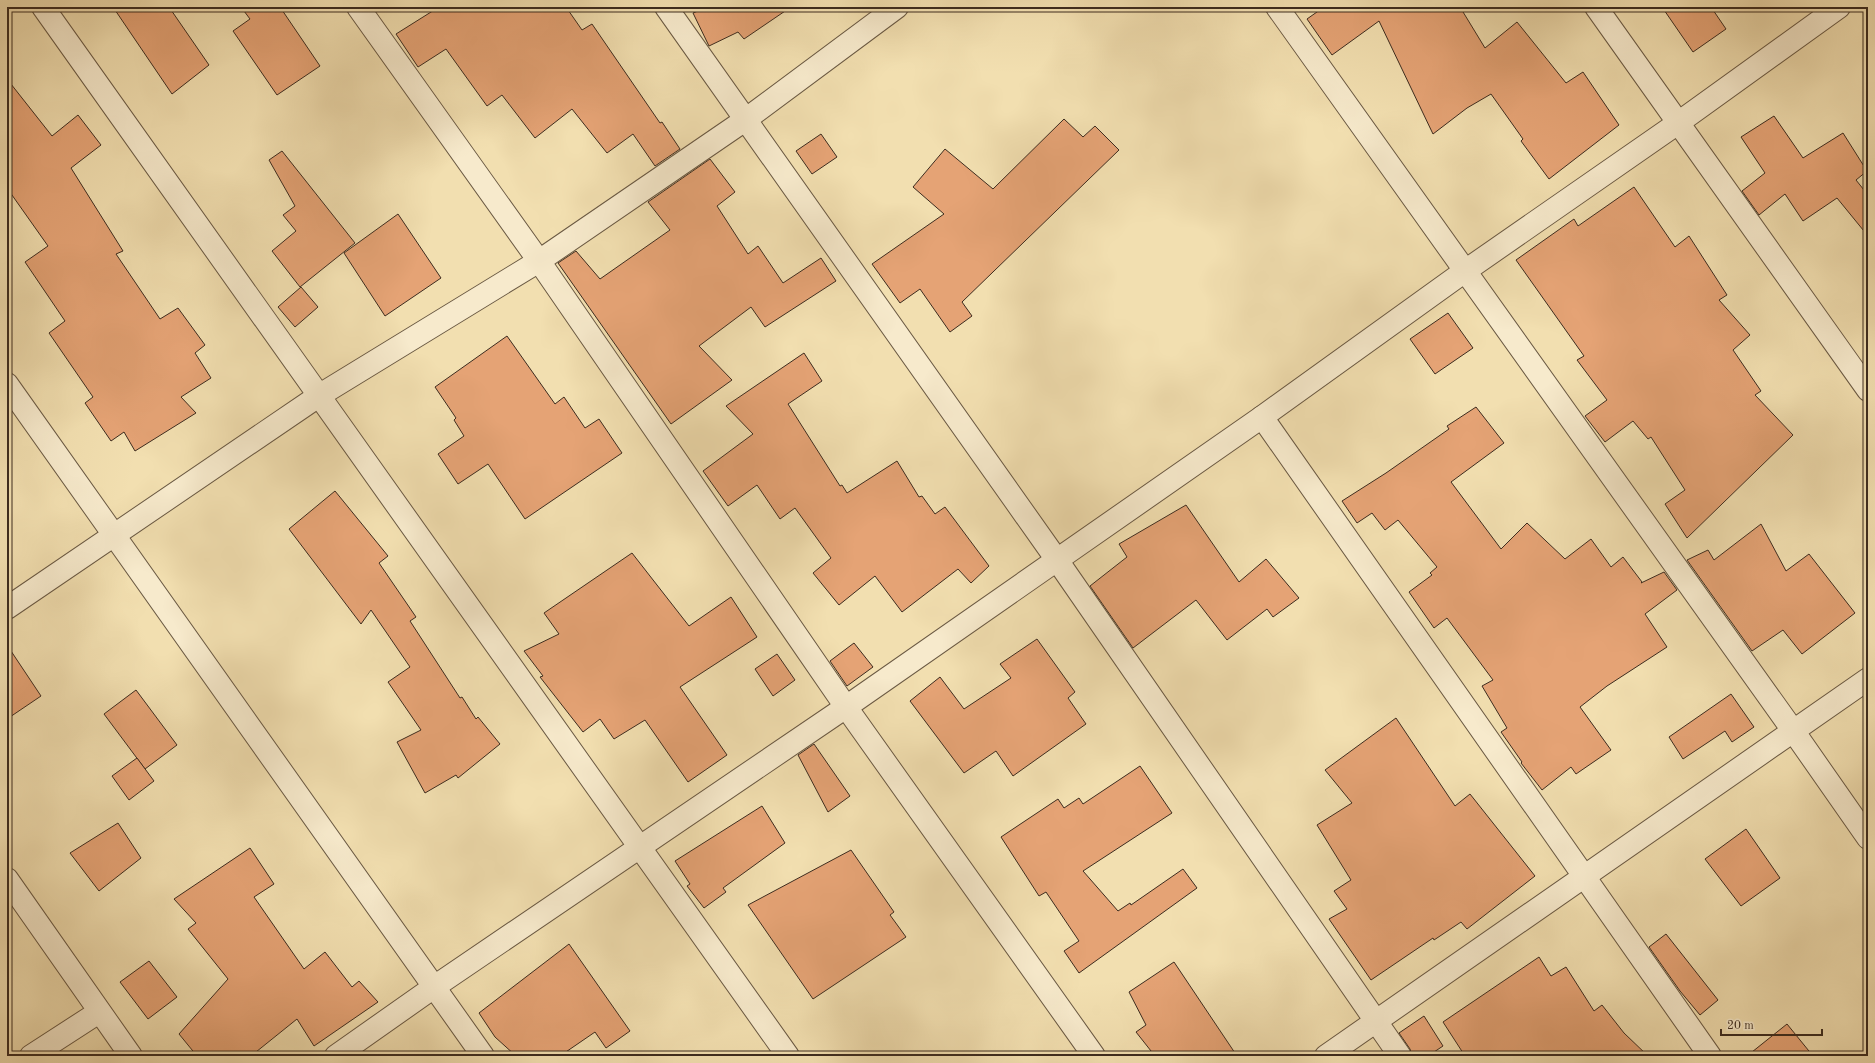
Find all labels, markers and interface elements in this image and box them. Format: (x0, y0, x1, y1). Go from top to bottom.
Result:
scale bar (1721, 1011, 1822, 1037)
text: 20 m (1727, 1020, 1754, 1032)

